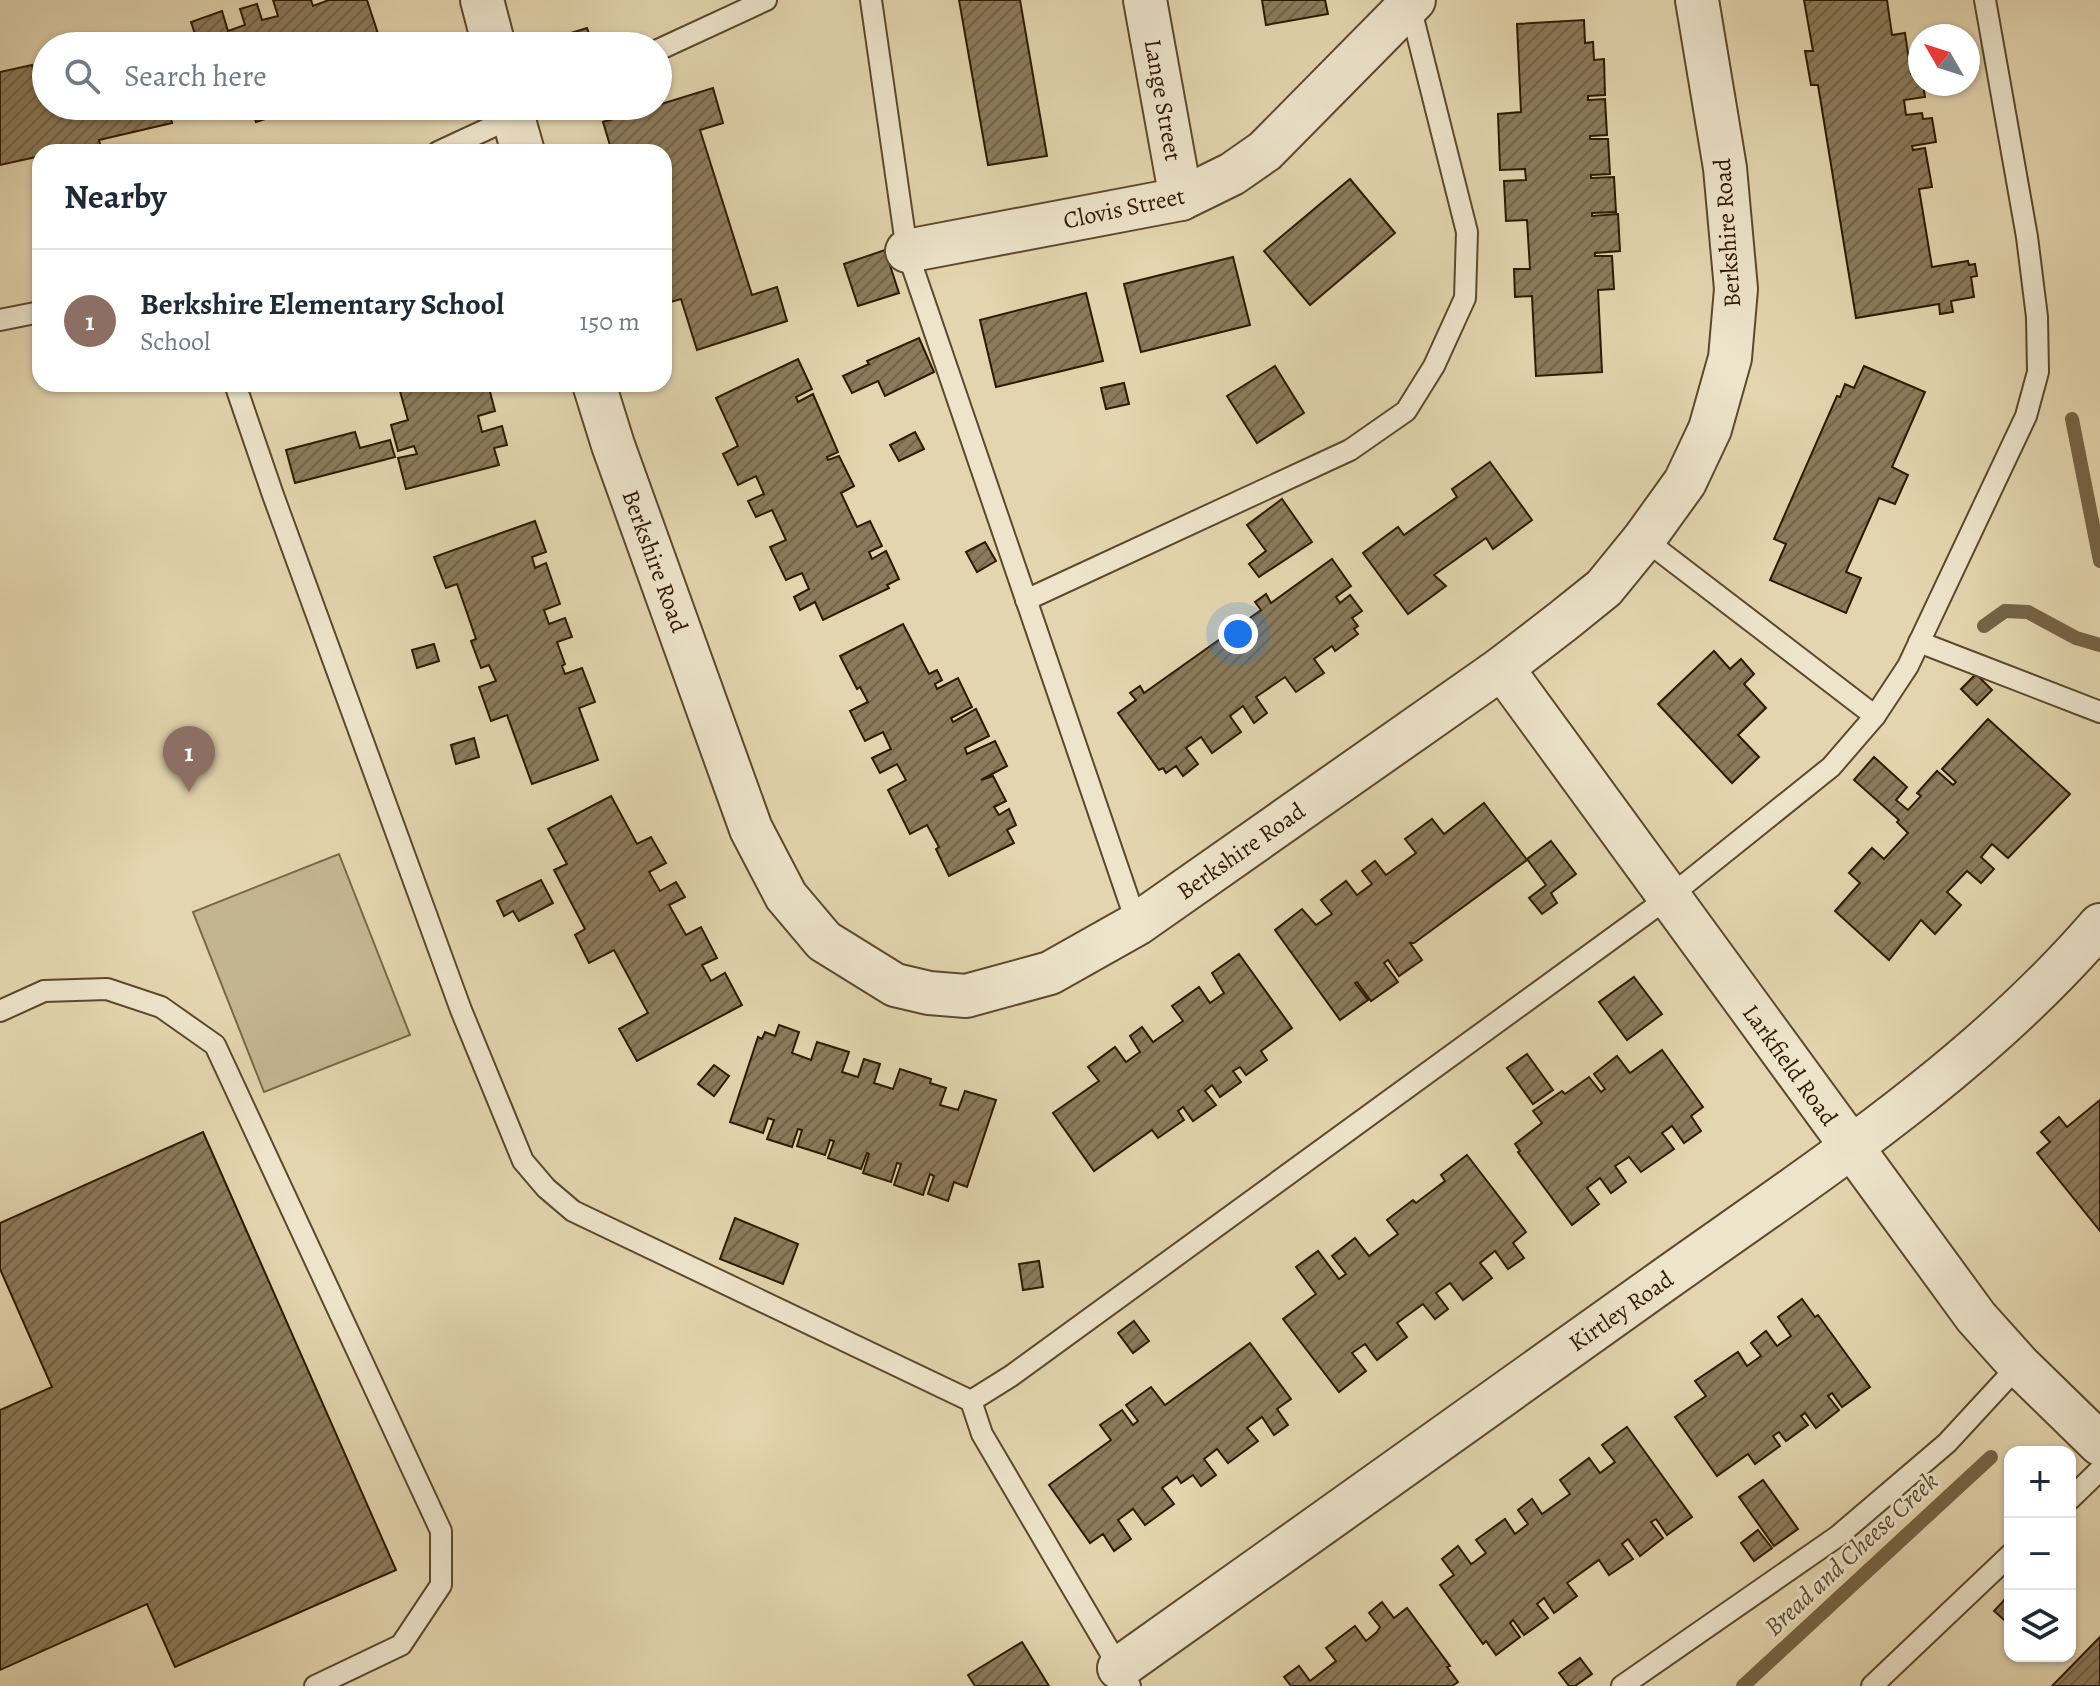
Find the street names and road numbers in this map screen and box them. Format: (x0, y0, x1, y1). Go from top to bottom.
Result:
street label: Lange Street (1137, 37, 1189, 163)
street label: Berkshire Road (1706, 157, 1748, 309)
street label: Clovis Street (1060, 180, 1188, 236)
street label: Berkshire Road (614, 485, 696, 637)
street label: Berkshire Road (1171, 795, 1312, 907)
street label: Larkfield Road (1735, 998, 1845, 1132)
street label: Kirtley Road (1562, 1263, 1680, 1359)

